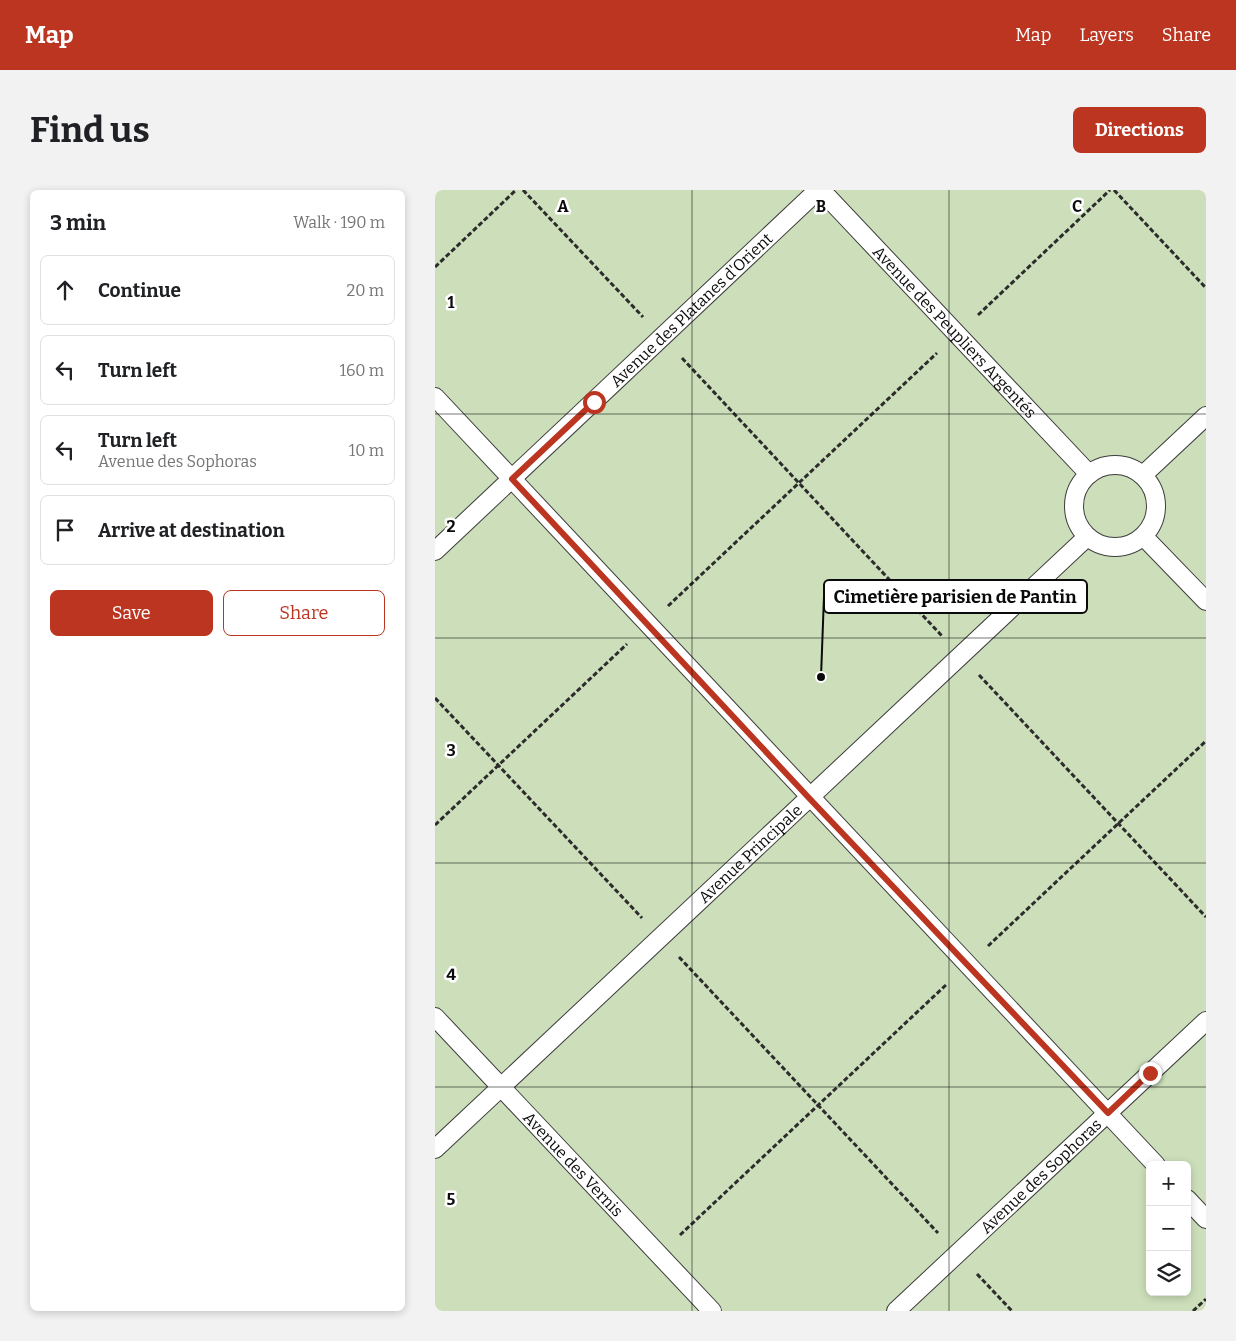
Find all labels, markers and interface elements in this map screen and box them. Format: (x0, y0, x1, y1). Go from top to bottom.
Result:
text: Map (25, 21, 74, 49)
text: Map (1015, 24, 1051, 46)
text: Layers (1079, 24, 1134, 46)
text: Share (1162, 24, 1211, 46)
button: Directions (1073, 107, 1206, 153)
text: Find us (30, 109, 150, 151)
text: A (557, 197, 569, 216)
text: B (816, 197, 826, 216)
text: C (1072, 197, 1082, 216)
text: 3 min (50, 210, 106, 236)
text: Walk · 190 m (293, 213, 385, 232)
street label: Avenue des Platanes d'Orient (606, 229, 776, 390)
street label: Avenue des Peupliers Argentés (869, 242, 1040, 422)
icon: ahead (51, 276, 79, 304)
text: Continue (98, 279, 181, 302)
text: 20 m (347, 281, 384, 300)
text: 1 (448, 293, 455, 312)
icon: left (51, 356, 79, 384)
text: Turn left (98, 359, 177, 382)
text: 160 m (339, 361, 384, 380)
route start (583, 391, 606, 414)
text: Turn left (98, 429, 177, 452)
icon: left (51, 436, 79, 464)
text: 10 m (349, 441, 384, 460)
text: Avenue des Sophoras (98, 452, 257, 471)
icon: arrive (51, 516, 79, 544)
text: 2 (446, 517, 456, 536)
text: Arrive at destination (98, 519, 285, 542)
callout: Cimetière parisien de Pantin (824, 580, 1087, 613)
text: Cimetière parisien de Pantin (834, 586, 1077, 608)
button: Save (50, 590, 213, 636)
button: Share (223, 590, 385, 636)
text: 3 (446, 741, 456, 760)
street label: Avenue Principale (694, 800, 806, 907)
text: 4 (446, 965, 456, 984)
route end (1139, 1062, 1162, 1085)
street label: Avenue des Vernis (520, 1108, 627, 1220)
street label: Avenue des Sophoras (976, 1115, 1105, 1237)
map controls (1146, 1161, 1191, 1296)
button: + (1146, 1161, 1191, 1206)
text: 5 (447, 1190, 456, 1209)
button: − (1146, 1206, 1191, 1251)
button: layers (1146, 1251, 1191, 1296)

